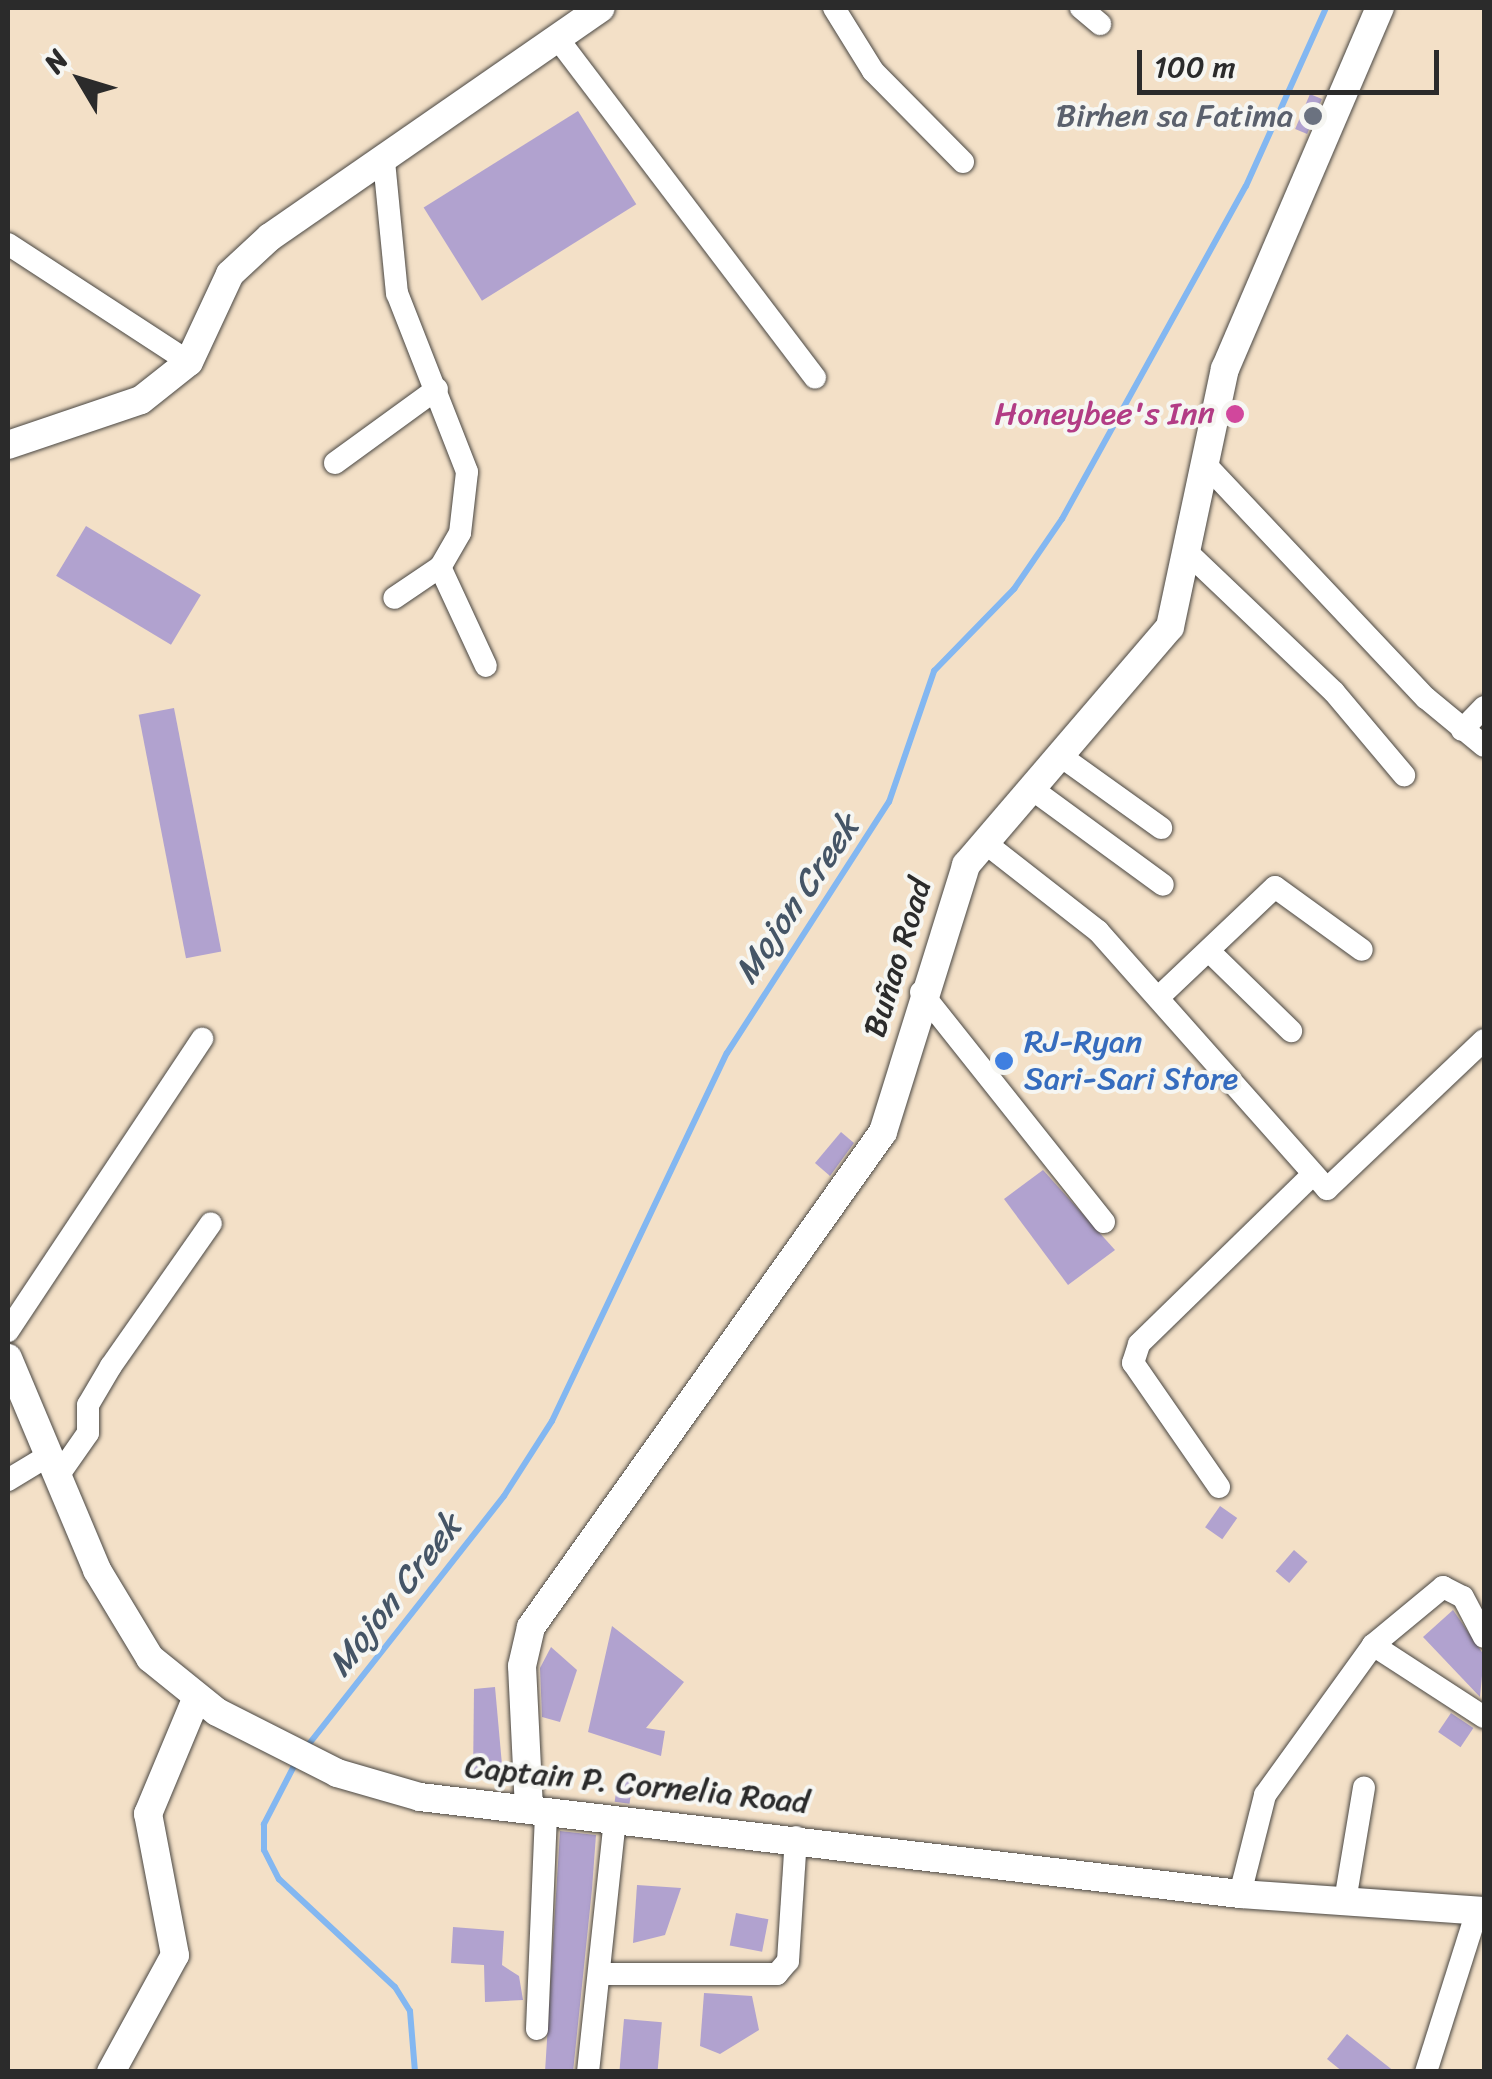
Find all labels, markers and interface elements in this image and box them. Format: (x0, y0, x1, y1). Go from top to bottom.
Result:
north arrow (30, 30, 130, 130)
scale bar (1142, 30, 1444, 92)
text: N (31, 38, 81, 84)
text: 100 m (1154, 40, 1236, 94)
place label: Birhen sa Fatima (1056, 97, 1293, 135)
marker: Birhen sa Fatima (1302, 105, 1324, 127)
place label: Honeybee's Inn (995, 395, 1215, 433)
marker: Honeybee's Inn (1224, 403, 1246, 425)
water label: Mojon Creek (724, 807, 868, 991)
street label: Buñao Road (856, 874, 940, 1042)
place label: RJ-Ryan Sari-Sari Store (1024, 1024, 1243, 1099)
marker: RJ-Ryan Sari-Sari Store (993, 1050, 1015, 1072)
water label: Mojon Creek (318, 1506, 470, 1684)
street label: Captain P. Cornelia Road (463, 1748, 811, 1822)

